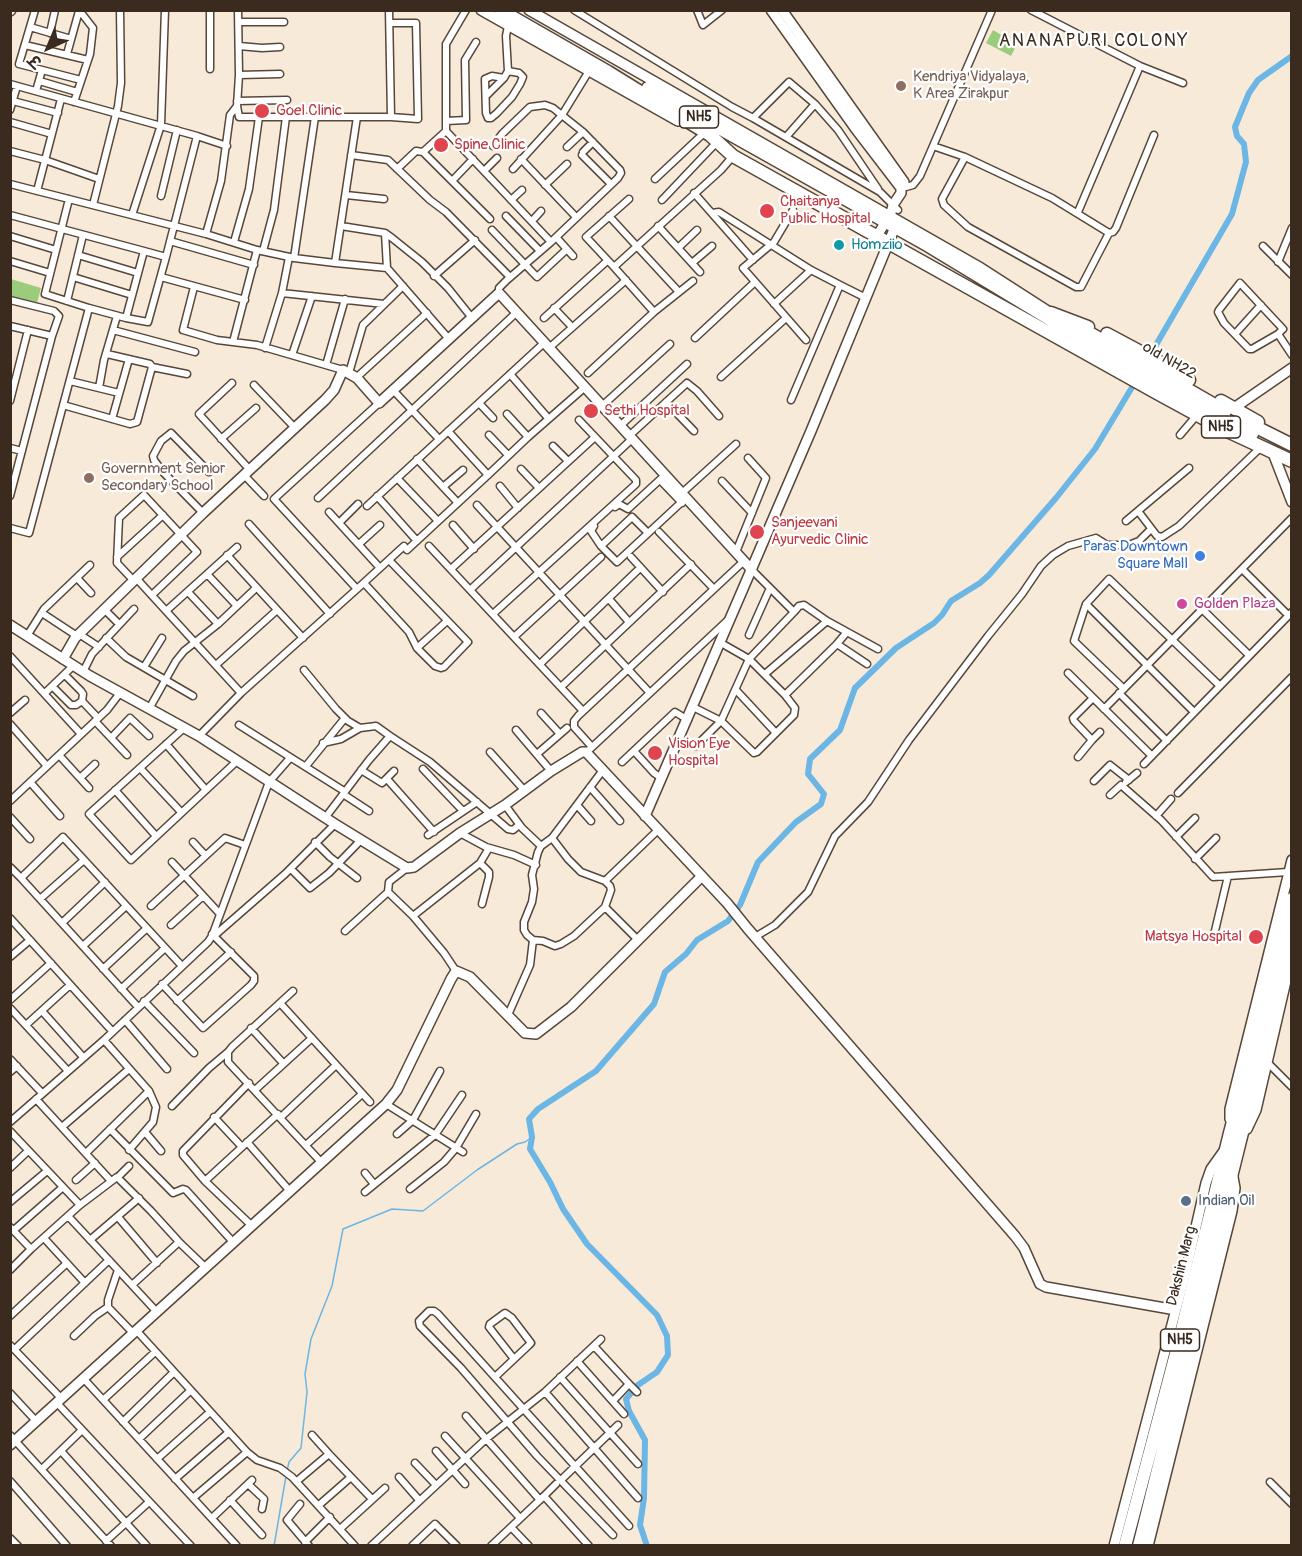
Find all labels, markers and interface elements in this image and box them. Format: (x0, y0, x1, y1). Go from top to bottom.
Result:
north arrow (18, 18, 78, 78)
district label: ANANAPURI COLONY (999, 30, 1189, 52)
text: उ (25, 50, 46, 72)
place label: Kendriya Vidyalaya, K Area Zirakpur (913, 68, 1029, 103)
marker: Kendriya Vidyalaya, K Area Zirakpur (894, 79, 908, 93)
marker: Goel Clinic (253, 102, 271, 120)
place label: Goel Clinic (276, 102, 342, 120)
road number: NH5 (680, 106, 718, 128)
marker: Spine Clinic (432, 136, 450, 154)
place label: Spine Clinic (454, 136, 526, 154)
place label: Chaitanya Public Hospital (780, 193, 871, 228)
marker: Chaitanya Public Hospital (758, 202, 776, 220)
place label: Homziio (851, 236, 903, 254)
marker: Homziio (832, 238, 846, 252)
street label: old NH22 (1139, 339, 1199, 383)
marker: Sethi Hospital (582, 402, 600, 420)
place label: Sethi Hospital (604, 402, 690, 420)
road number: NH5 (1202, 416, 1240, 438)
place label: Government Senior Secondary School (101, 460, 225, 495)
marker: Government Senior Secondary School (82, 471, 96, 485)
place label: Sanjeevani Ayurvedic Clinic (771, 514, 869, 549)
marker: Sanjeevani Ayurvedic Clinic (748, 523, 766, 541)
place label: Paras Downtown Square Mall (1083, 538, 1188, 573)
marker: Paras Downtown Square Mall (1193, 549, 1207, 563)
place label: Golden Plaza (1194, 595, 1276, 613)
marker: Golden Plaza (1175, 597, 1189, 611)
place label: Vision Eye Hospital (668, 735, 730, 770)
marker: Vision Eye Hospital (646, 744, 664, 762)
place label: Matsya Hospital (1145, 928, 1242, 946)
marker: Matsya Hospital (1247, 928, 1265, 946)
place label: Indian Oil (1198, 1192, 1255, 1210)
marker: Indian Oil (1179, 1194, 1193, 1208)
street label: Dakshin Marg (1163, 1224, 1201, 1308)
road number: NH5 (1160, 1329, 1200, 1351)

